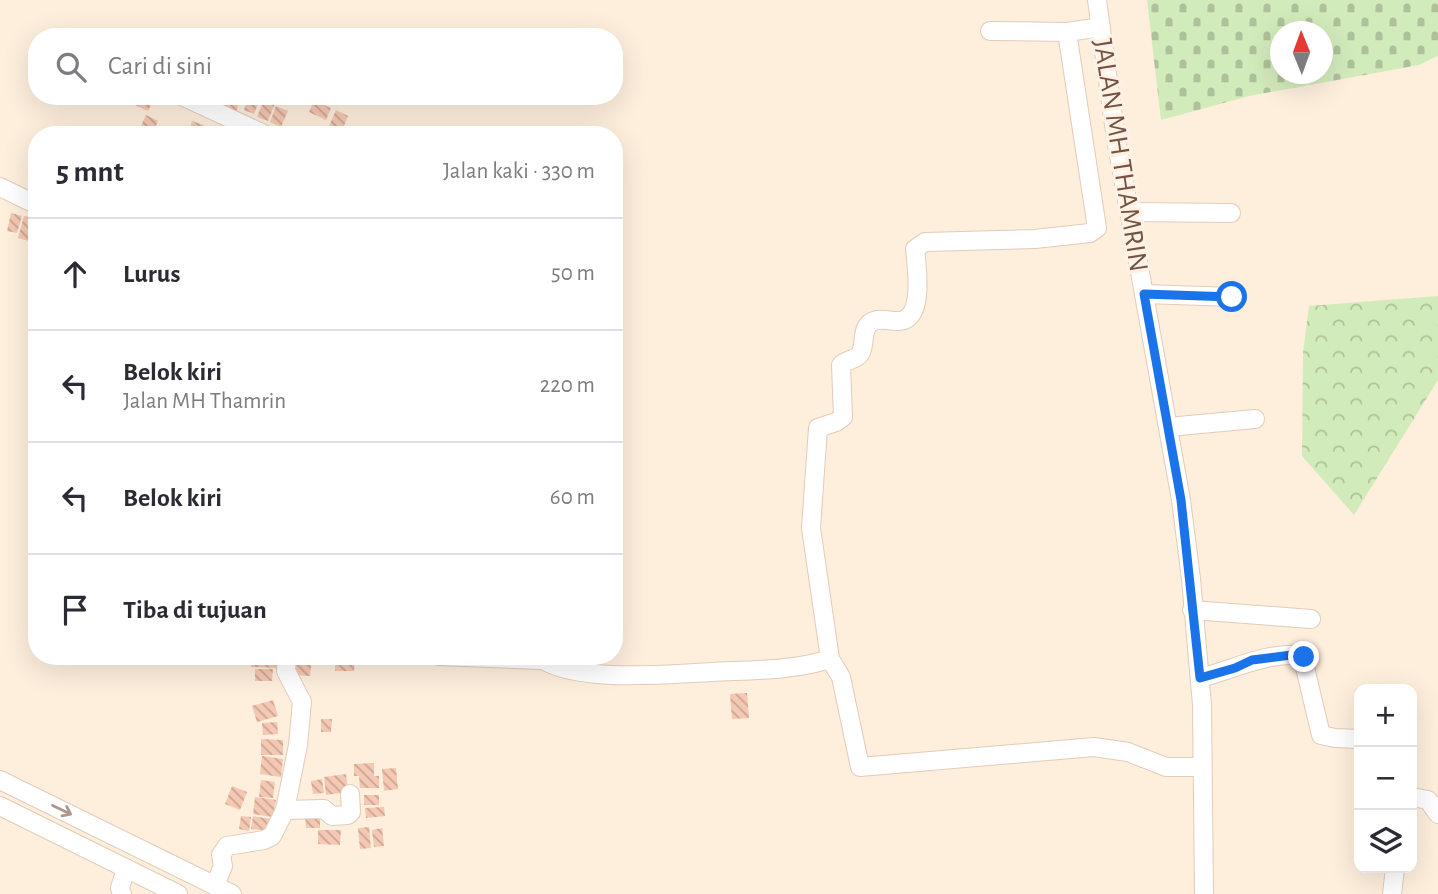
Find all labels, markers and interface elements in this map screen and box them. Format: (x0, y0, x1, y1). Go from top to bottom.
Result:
north arrow (1270, 21, 1333, 84)
search box (28, 28, 623, 105)
street label: JALAN MH THAMRIN (1088, 37, 1152, 274)
icon: search (52, 48, 90, 86)
text: Cari di sini (108, 53, 212, 79)
text: 5 mnt (56, 157, 124, 187)
text: Jalan kaki · 330 m (443, 160, 595, 183)
icon: ahead (56, 255, 94, 293)
text: Lurus (123, 261, 180, 287)
text: 50 m (551, 262, 595, 285)
route start (1216, 281, 1247, 312)
text: Belok kiri (123, 359, 222, 385)
icon: left (56, 367, 94, 405)
text: 220 m (540, 374, 595, 397)
text: Jalan MH Thamrin (123, 390, 286, 413)
icon: left (56, 479, 94, 517)
text: Belok kiri (123, 485, 222, 511)
text: 60 m (550, 486, 595, 509)
icon: arrive (56, 591, 94, 629)
text: Tiba di tujuan (123, 597, 267, 623)
route end (1288, 641, 1319, 672)
map controls (1354, 684, 1417, 873)
button: + (1354, 684, 1417, 747)
button: − (1354, 747, 1417, 810)
one-way arrow (51, 803, 72, 817)
button: layers (1354, 810, 1417, 873)

